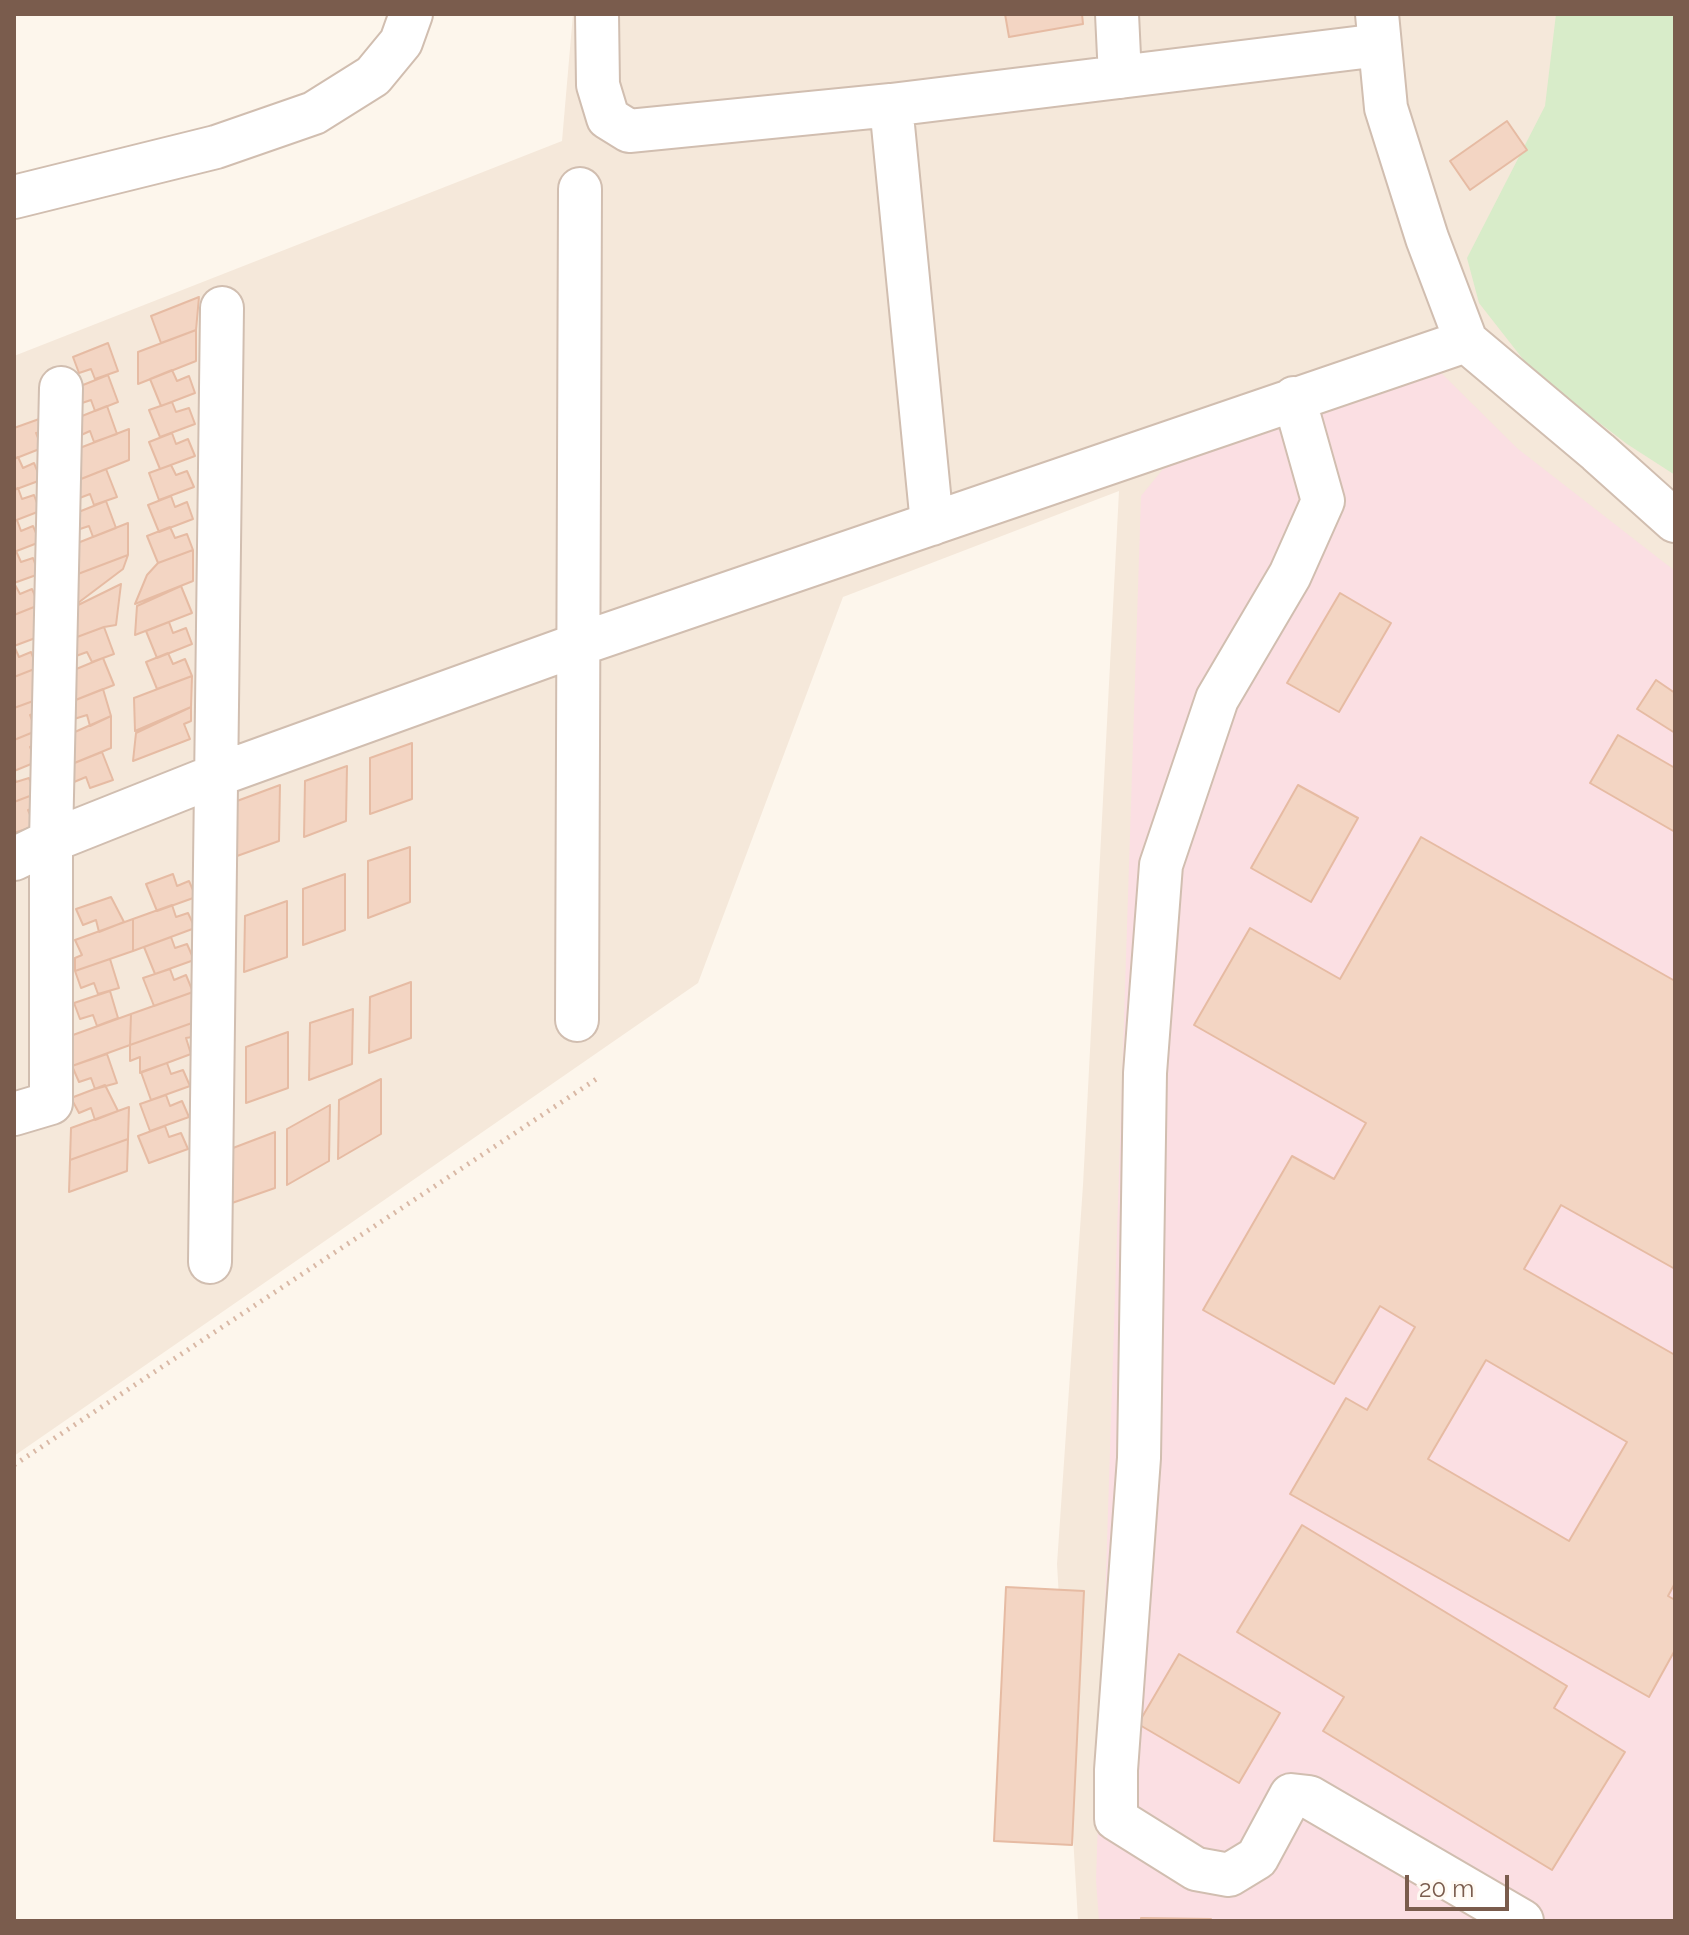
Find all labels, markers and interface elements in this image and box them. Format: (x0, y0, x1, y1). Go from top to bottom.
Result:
scale bar (1409, 1859, 1513, 1909)
text: 20 m (1419, 1874, 1474, 1903)

